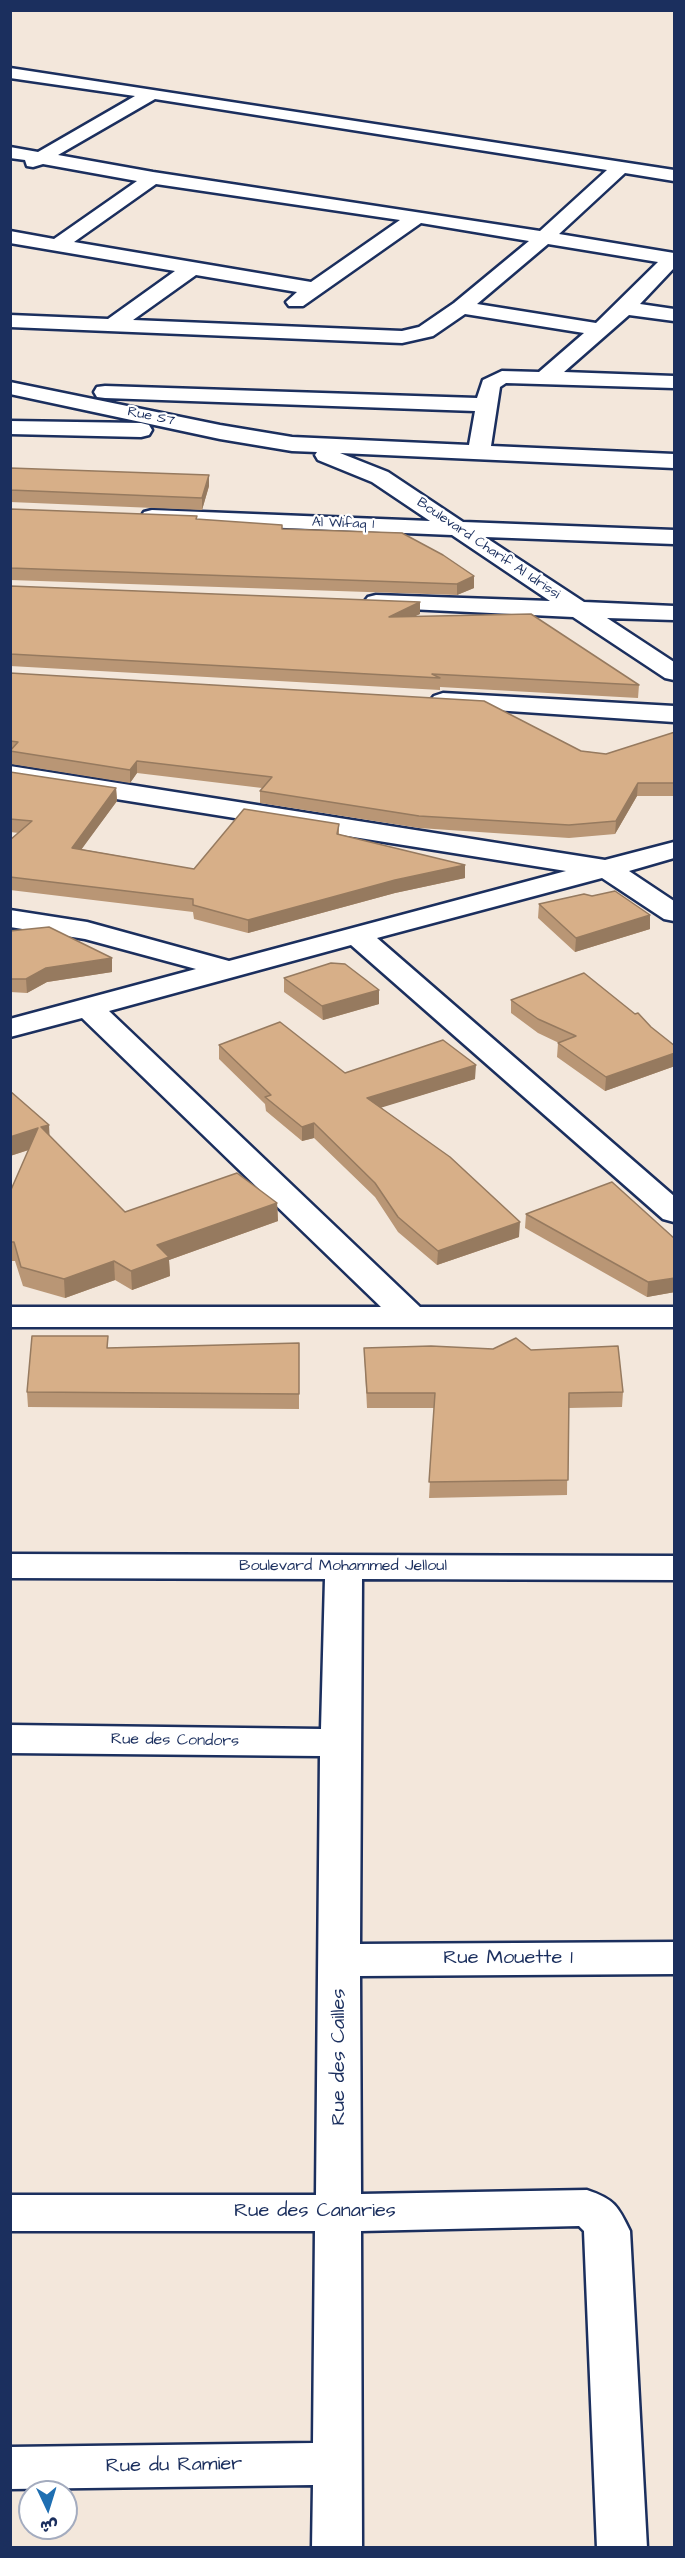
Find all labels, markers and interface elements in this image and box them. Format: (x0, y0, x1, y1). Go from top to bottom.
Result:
street label: Rue S7 (126, 404, 176, 430)
street label: Boulevard Charif Al Idrissi (413, 495, 563, 603)
street label: Al Wifaq 1 (312, 515, 374, 533)
street label: Boulevard Mohammed Jelloul (239, 1557, 447, 1577)
street label: Rue des Condors (111, 1730, 239, 1752)
street label: Rue Mouette 1 (443, 1947, 573, 1971)
street label: Rue des Cailles (328, 1989, 352, 2125)
street label: Rue des Canaries (234, 2200, 396, 2224)
street label: Rue du Ramier (106, 2453, 242, 2479)
north arrow (18, 2480, 78, 2540)
text: ش (40, 2514, 59, 2538)

